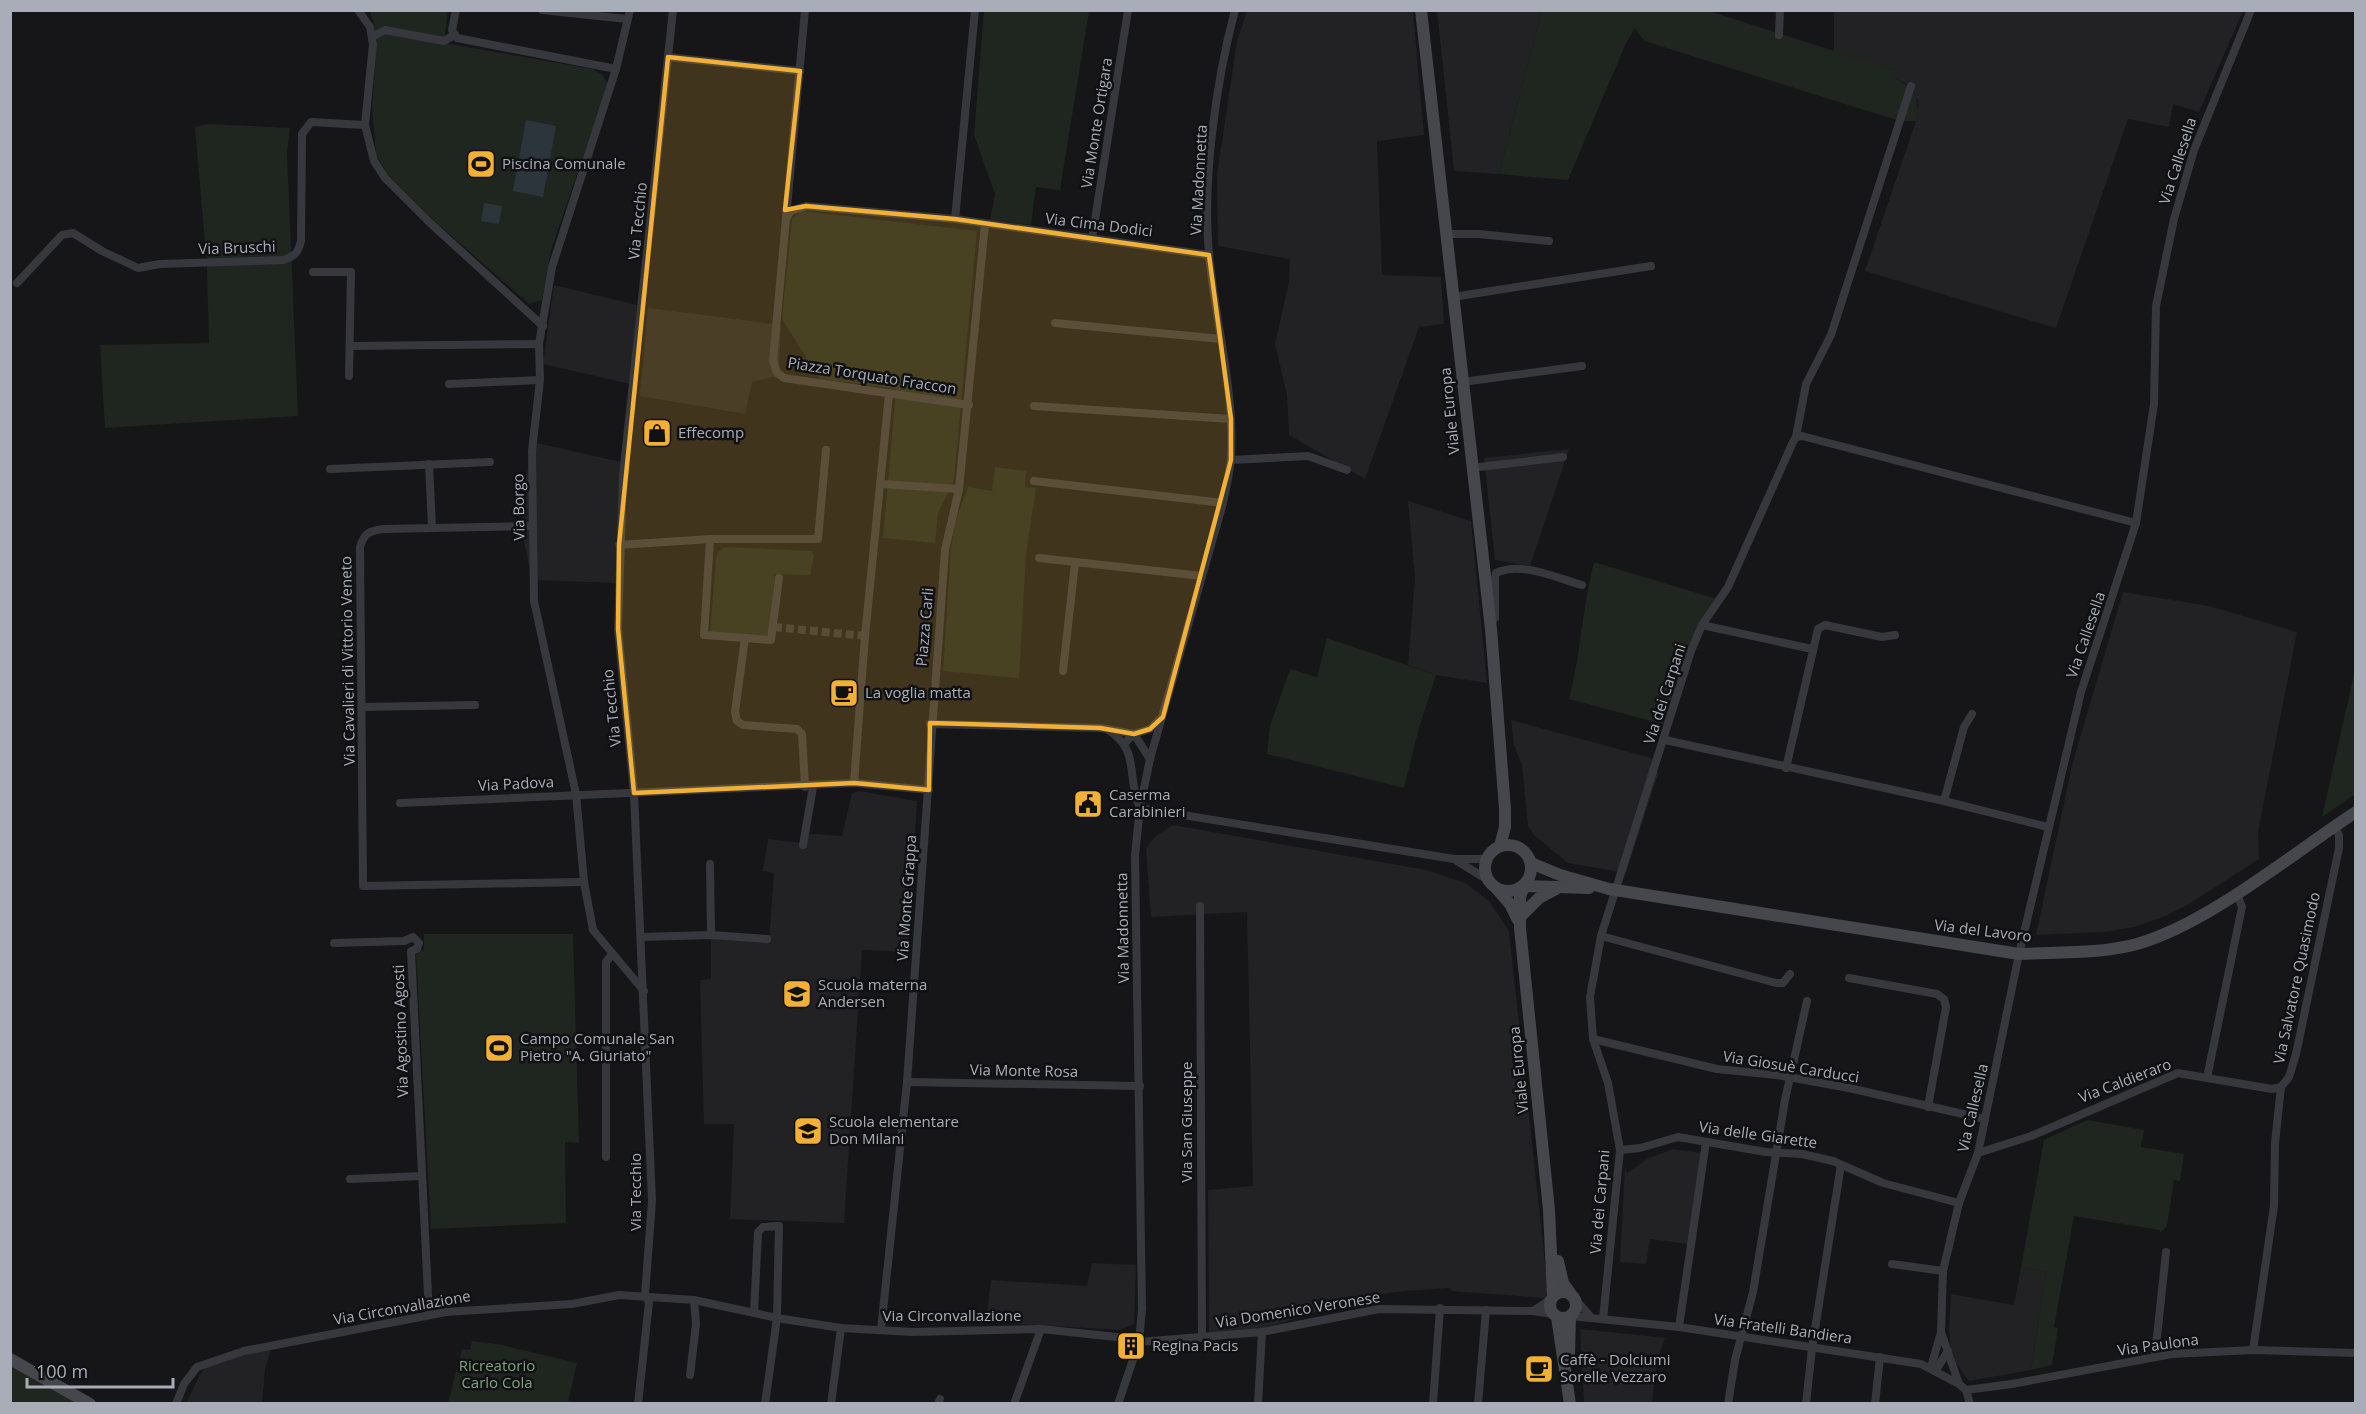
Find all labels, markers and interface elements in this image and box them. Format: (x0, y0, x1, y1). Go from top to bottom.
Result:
street label: Via Monte Ortigara (1076, 56, 1116, 190)
street label: Via Callesella (2154, 115, 2201, 207)
street label: Via Madonnetta (1185, 124, 1211, 236)
sports icon: Piscina Comunale (465, 148, 497, 180)
place label: Piscina Comunale (502, 153, 626, 173)
street label: Via Tecchio (623, 181, 651, 261)
street label: Via Cima Dodici (1044, 207, 1154, 241)
street label: Via Bruschi (198, 236, 276, 258)
street label: Piazza Torquato Fraccon (786, 352, 958, 398)
street label: Viale Europa (1434, 367, 1464, 456)
shop icon: Effecomp (641, 417, 673, 449)
place label: Effecomp (678, 422, 744, 442)
street label: Via Borgo (507, 473, 529, 541)
street label: Via Cavalieri di Vittorio Veneto (335, 556, 359, 766)
street label: Piazza Carli (911, 587, 937, 667)
street label: Via Callesella (2061, 589, 2109, 681)
street label: Via dei Carpani (1638, 641, 1690, 747)
street label: Via Tecchio (597, 668, 625, 748)
cafe icon: La voglia matta (828, 677, 860, 709)
place label: La voglia matta (865, 682, 971, 702)
street label: Via Padova (477, 771, 555, 795)
place label: Caserma Carabinieri (1109, 784, 1186, 821)
public building icon: Caserma Carabinieri (1072, 788, 1104, 820)
street label: Via Monte Grappa (892, 834, 920, 962)
street label: Via Madonnetta (1111, 872, 1133, 984)
street label: Via Salvatore Quasimodo (2268, 890, 2324, 1066)
street label: Via del Lavoro (1933, 914, 2033, 946)
street label: Via Agostino Agosti (388, 964, 412, 1098)
place label: Scuola materna Andersen (818, 974, 927, 1011)
school or university icon: Scuola materna Andersen (781, 978, 813, 1010)
street label: Viale Europa (1503, 1026, 1533, 1115)
place label: Campo Comunale San Pietro "A. Giuriato" (520, 1028, 675, 1065)
sports icon: Campo Comunale San Pietro "A. Giuriato" (483, 1032, 515, 1064)
street label: Via Giosuè Carducci (1722, 1045, 1861, 1087)
street label: Via Caldieraro (2076, 1053, 2174, 1107)
street label: Via Monte Rosa (970, 1059, 1078, 1081)
street label: Via San Giuseppe (1176, 1062, 1196, 1182)
street label: Via Callesella (1952, 1062, 1992, 1154)
place label: Scuola elementare Don Milani (829, 1111, 959, 1148)
school or university icon: Scuola elementare Don Milani (792, 1115, 824, 1147)
street label: Via delle Giarette (1698, 1116, 1819, 1152)
street label: Via dei Carpani (1584, 1149, 1614, 1255)
street label: Via Tecchio (625, 1153, 645, 1231)
street label: Via Circonvallazione (332, 1285, 472, 1329)
street label: Via Domenico Veronese (1214, 1286, 1381, 1332)
street label: Via Circonvallazione (883, 1305, 1021, 1325)
street label: Via Fratelli Bandiera (1713, 1308, 1853, 1348)
street label: Via Paulona (2116, 1328, 2200, 1360)
building icon: Regina Pacis (1115, 1330, 1147, 1362)
place label: Regina Pacis (1152, 1335, 1239, 1355)
place label: Caffè - Dolciumi Sorelle Vezzaro (1560, 1349, 1670, 1386)
scale bar (27, 1351, 172, 1389)
cafe icon: Caffè - Dolciumi Sorelle Vezzaro (1523, 1353, 1555, 1385)
park label: Ricreatorio Carlo Cola (459, 1355, 535, 1392)
text: 100 m (36, 1359, 88, 1383)

